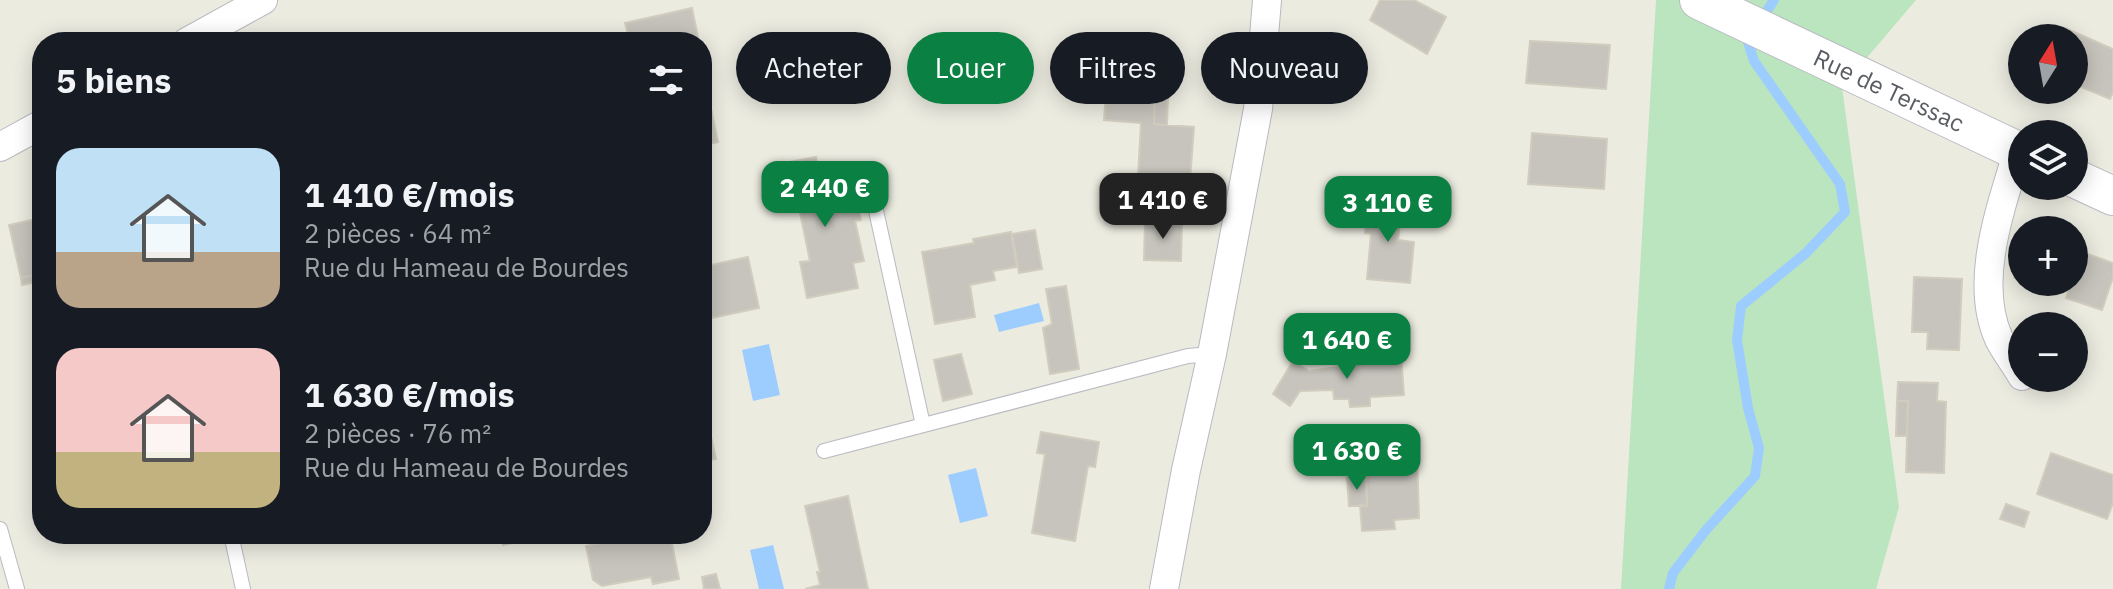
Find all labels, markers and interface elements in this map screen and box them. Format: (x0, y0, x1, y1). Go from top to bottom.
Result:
north arrow (2008, 24, 2088, 104)
map controls (2008, 24, 2088, 392)
chip: Acheter (736, 32, 891, 104)
chip: Louer (907, 32, 1034, 104)
chip: Filtres (1050, 32, 1185, 104)
chip: Nouveau (1201, 32, 1368, 104)
street label: Rue de Terssac (1808, 41, 1970, 139)
text: 5 biens (56, 58, 171, 102)
icon: filters (644, 58, 688, 102)
button: layers (2008, 120, 2088, 200)
pin: 2 440 € (751, 161, 899, 229)
text: 2 440 € (780, 170, 870, 204)
text: 1 410 €/mois (304, 172, 515, 216)
pin: 1 410 € (1089, 173, 1237, 241)
pin: 3 110 € (1314, 176, 1462, 244)
icon: home (120, 180, 216, 276)
text: 1 410 € (1118, 182, 1208, 216)
text: 3 110 € (1343, 185, 1433, 219)
text: 2 pièces · 64 m² (304, 216, 491, 250)
button: + (2008, 216, 2088, 296)
text: Rue du Hameau de Bourdes (304, 250, 629, 284)
button: − (2008, 312, 2088, 392)
pin: 1 640 € (1273, 313, 1421, 381)
text: 1 640 € (1302, 322, 1392, 356)
text: 1 630 €/mois (304, 372, 515, 416)
icon: home (120, 380, 216, 476)
text: 2 pièces · 76 m² (304, 416, 491, 450)
pin: 1 630 € (1283, 424, 1431, 492)
text: 1 630 € (1312, 433, 1402, 467)
text: Rue du Hameau de Bourdes (304, 450, 629, 484)

